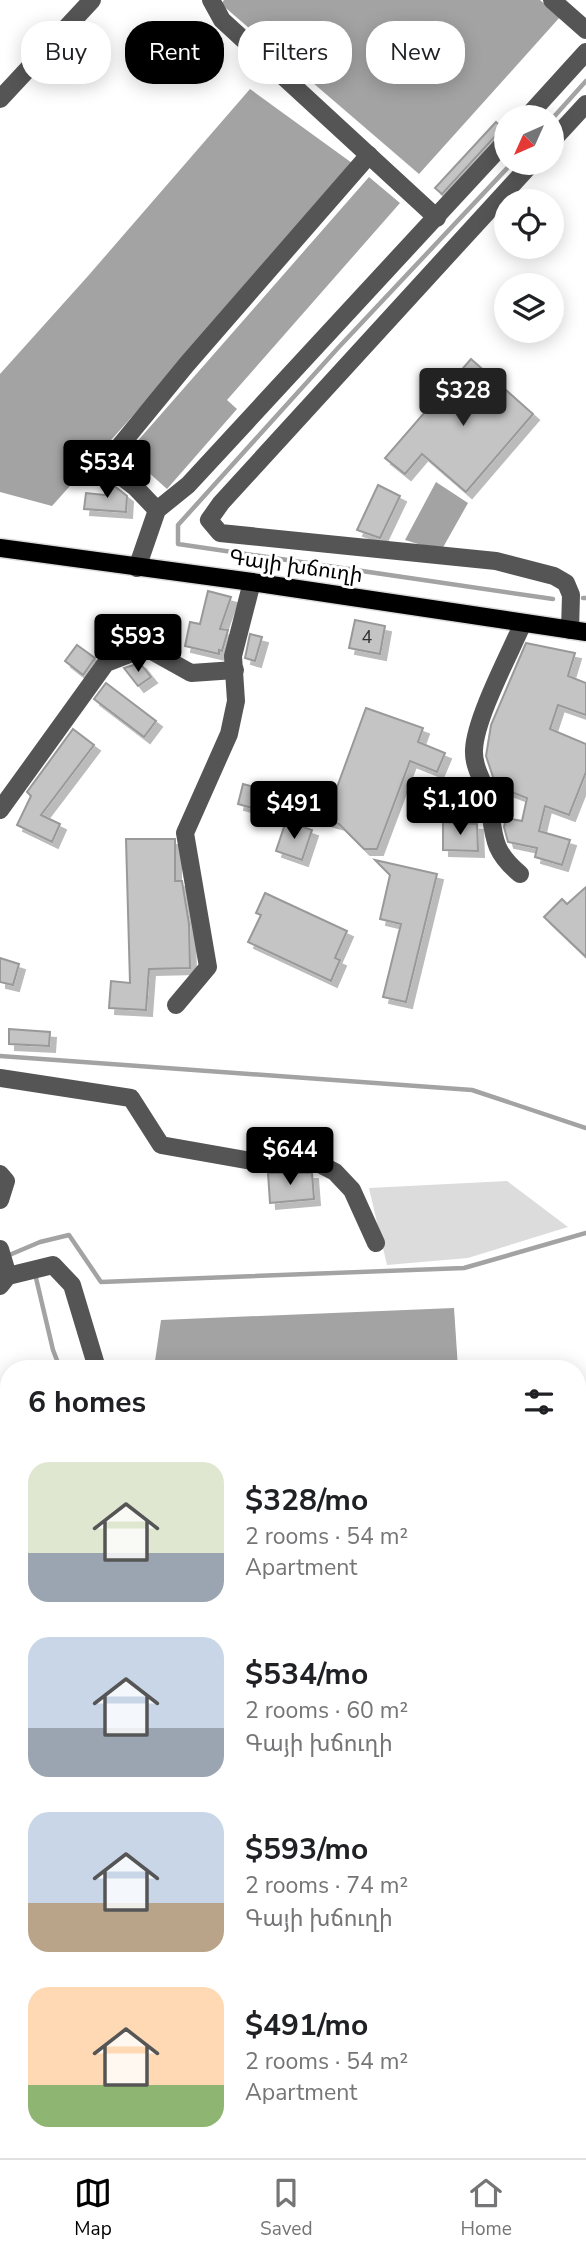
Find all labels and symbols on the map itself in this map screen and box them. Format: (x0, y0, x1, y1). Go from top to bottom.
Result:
north arrow (494, 105, 564, 175)
pin: $328 (422, 368, 504, 428)
pin: $534 (66, 440, 148, 500)
street label: Գայի խճուղի (227, 543, 365, 589)
pin: $593 (97, 614, 179, 674)
house number: 4 (362, 625, 373, 649)
pin: $1,100 (403, 778, 517, 837)
pin: $491 (253, 782, 335, 841)
pin: $644 (249, 1128, 331, 1187)

